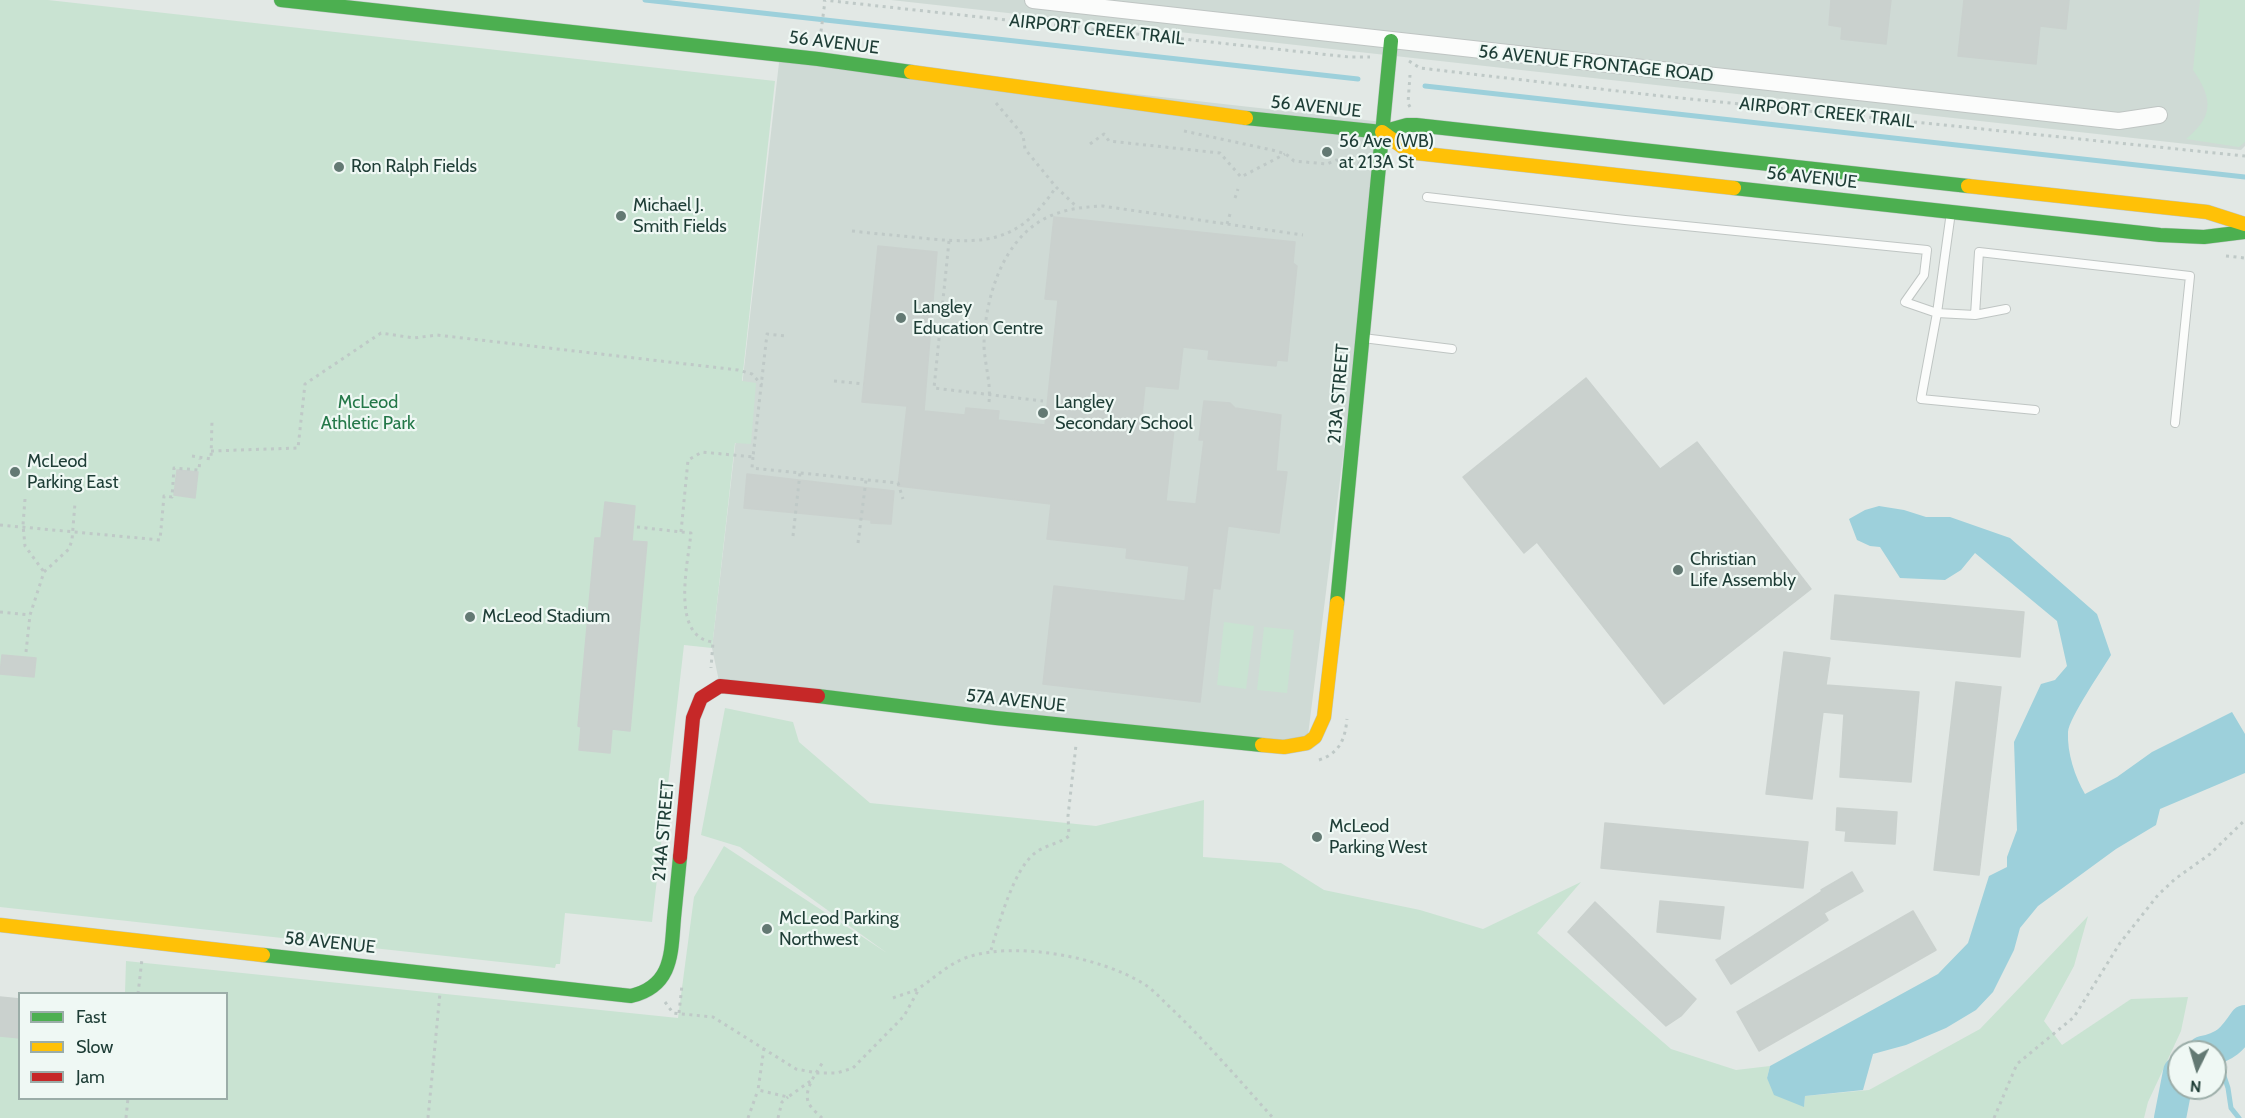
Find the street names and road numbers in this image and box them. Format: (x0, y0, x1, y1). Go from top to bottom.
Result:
street label: AIRPORT CREEK TRAIL (1008, 10, 1186, 50)
street label: 56 AVENUE (788, 27, 880, 59)
street label: 56 AVENUE FRONTAGE ROAD (1478, 41, 1714, 87)
street label: 56 AVENUE (1270, 92, 1362, 122)
street label: AIRPORT CREEK TRAIL (1738, 93, 1916, 133)
street label: 56 AVENUE (1766, 163, 1858, 193)
street label: 213A STREET (1324, 343, 1354, 445)
street label: 57A AVENUE (965, 685, 1067, 717)
street label: 214A STREET (649, 780, 679, 882)
street label: 58 AVENUE (283, 927, 377, 959)

